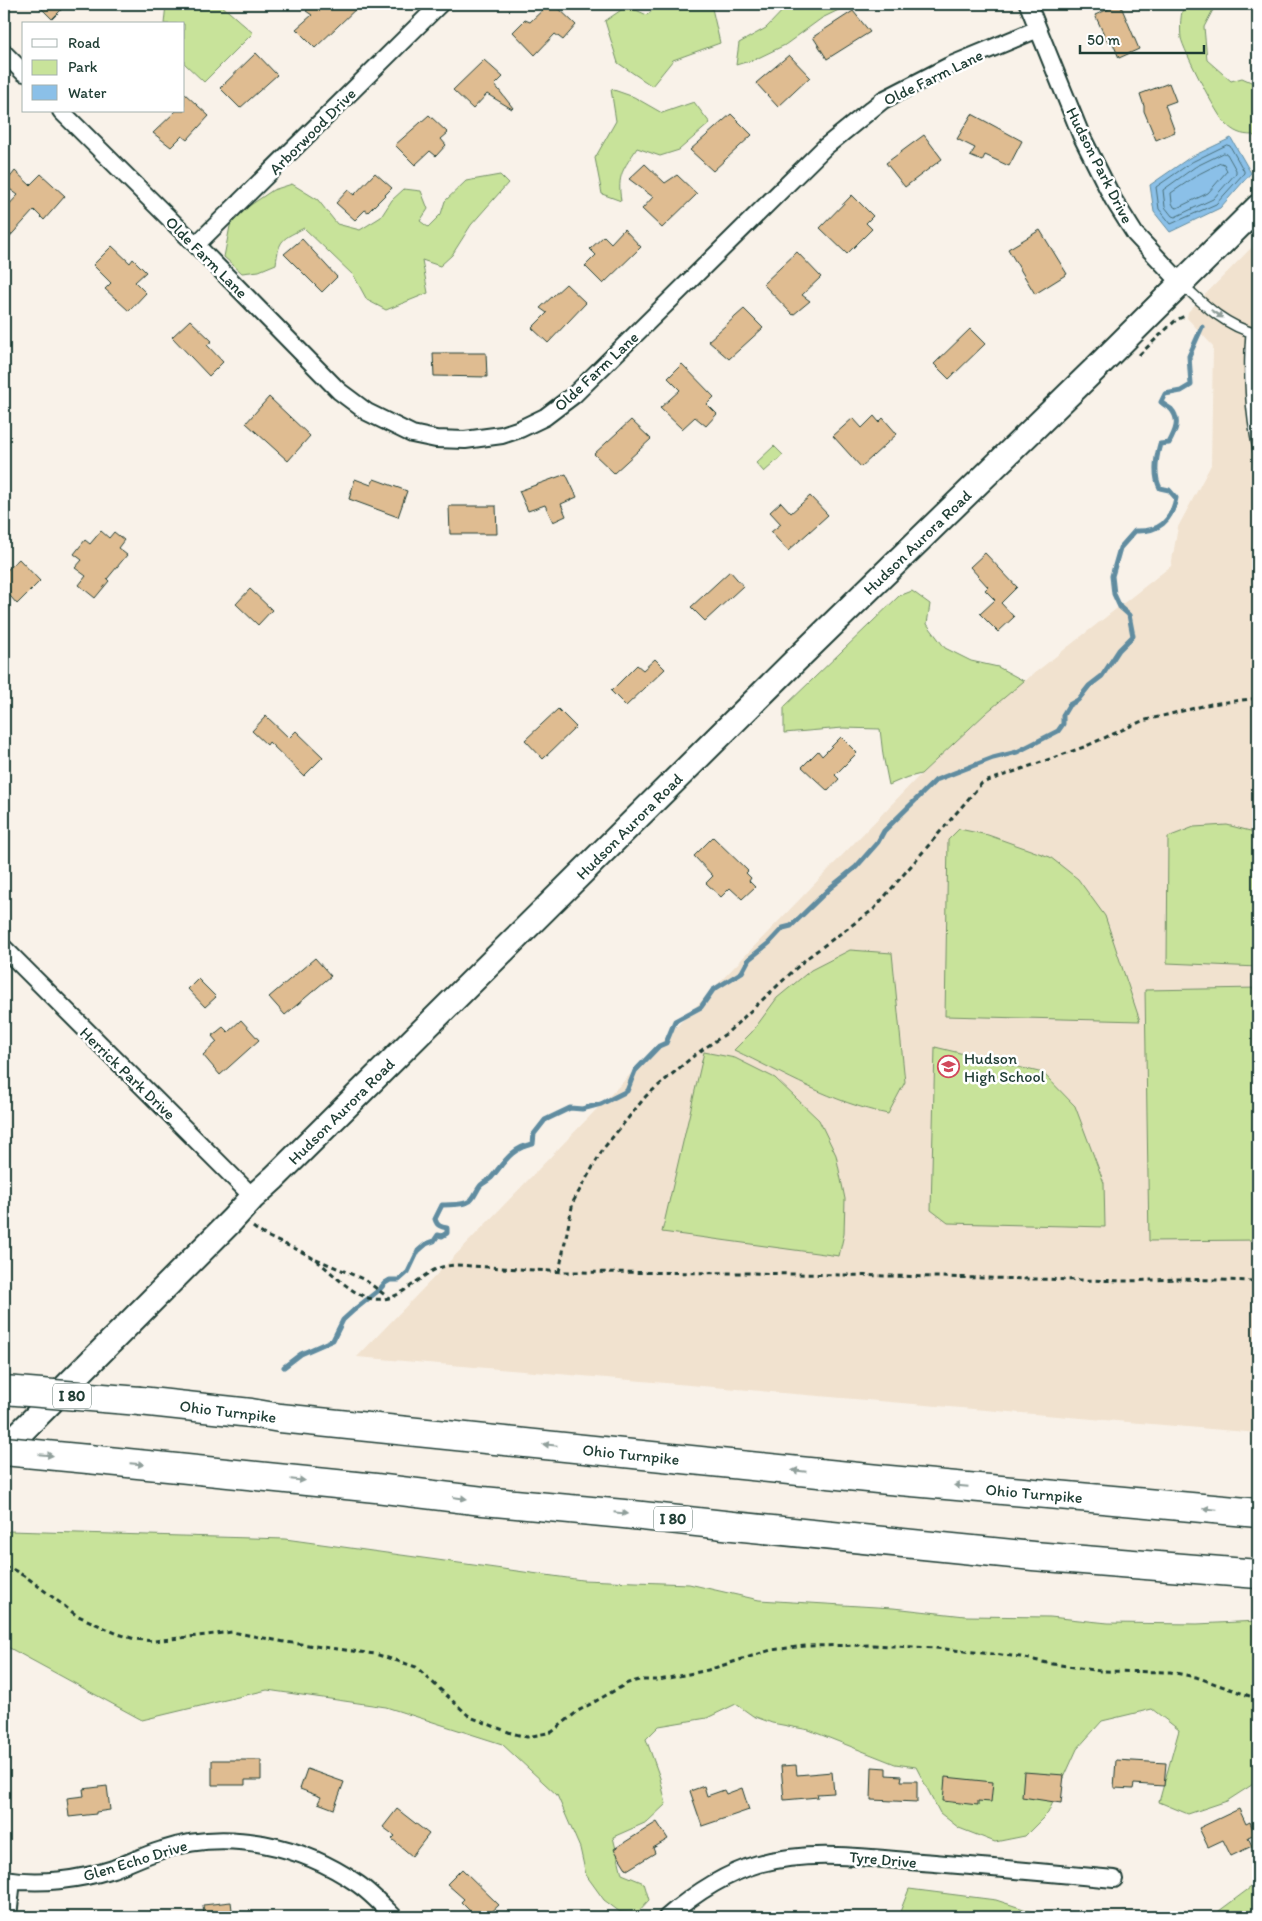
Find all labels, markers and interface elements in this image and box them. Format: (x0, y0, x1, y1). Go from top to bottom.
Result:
legend (22, 22, 185, 112)
scale bar (1080, 22, 1203, 54)
text: 50 m (1087, 31, 1120, 49)
text: Road (68, 34, 101, 52)
street label: Olde Farm Lane (881, 45, 986, 110)
text: Park (68, 58, 98, 76)
text: Water (68, 84, 107, 102)
street label: Arborwood Drive (265, 84, 360, 179)
street label: Hudson Park Drive (1062, 104, 1137, 226)
street label: Olde Farm Lane (162, 212, 252, 302)
one-way arrow (1210, 310, 1223, 319)
street label: Olde Farm Lane (550, 328, 642, 415)
street label: Hudson Aurora Road (859, 486, 975, 599)
street label: Hudson Aurora Road (572, 769, 687, 884)
street label: Herrick Park Drive (76, 1023, 179, 1124)
place label: Hudson High School (964, 1049, 1046, 1086)
street label: Hudson Aurora Road (284, 1054, 399, 1169)
school or university icon: Hudson High School (936, 1055, 960, 1079)
road number: I 80 (53, 1384, 91, 1408)
street label: Ohio Turnpike (178, 1396, 277, 1427)
street label: Ohio Turnpike (582, 1440, 680, 1469)
one-way arrow (542, 1441, 558, 1449)
one-way arrow (38, 1451, 54, 1459)
one-way arrow (129, 1460, 145, 1468)
one-way arrow (791, 1467, 807, 1475)
one-way arrow (291, 1476, 307, 1484)
street label: Ohio Turnpike (985, 1480, 1083, 1507)
one-way arrow (952, 1482, 968, 1490)
one-way arrow (452, 1494, 468, 1502)
one-way arrow (1201, 1505, 1217, 1513)
road number: I 80 (654, 1506, 692, 1532)
one-way arrow (614, 1510, 630, 1518)
street label: Glen Echo Drive (81, 1836, 189, 1885)
street label: Tyre Drive (848, 1847, 918, 1872)

